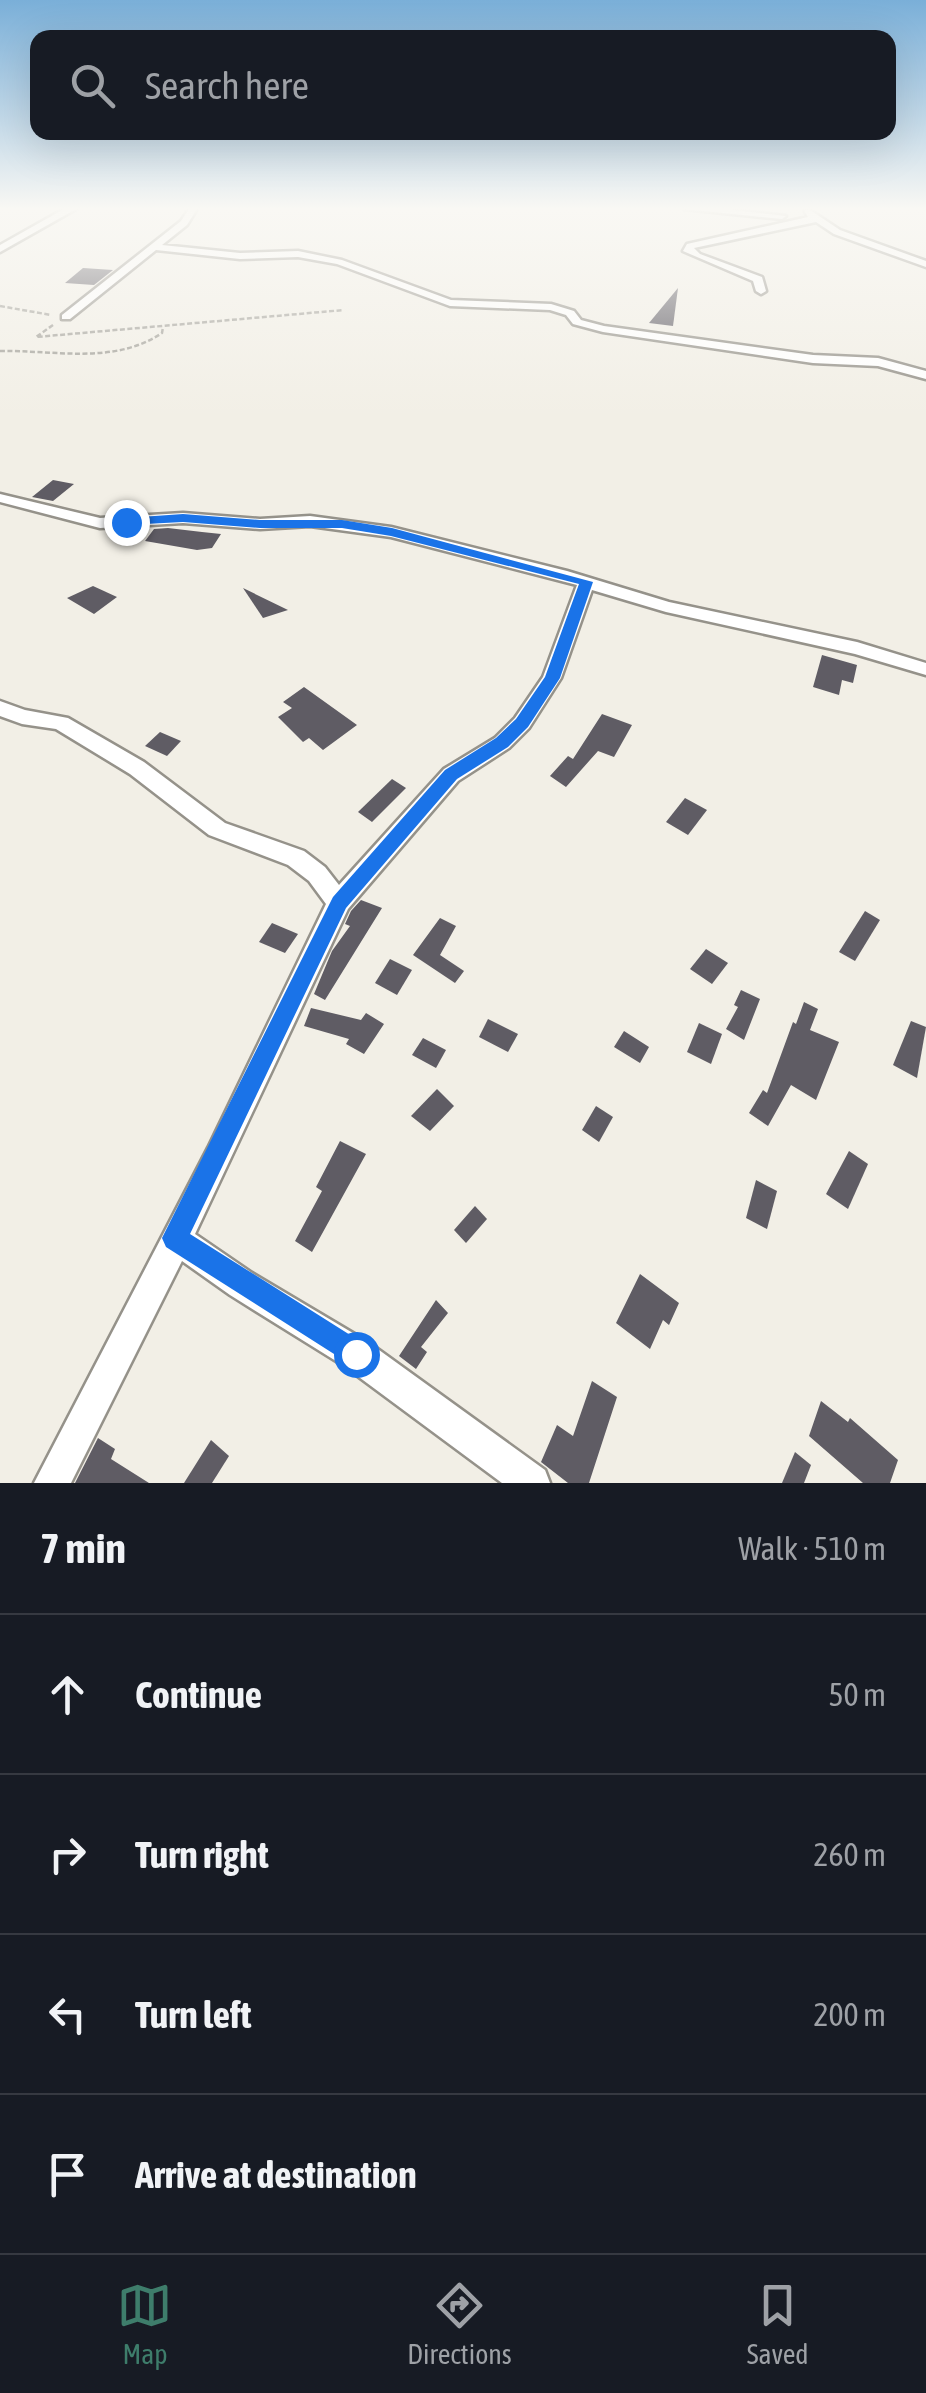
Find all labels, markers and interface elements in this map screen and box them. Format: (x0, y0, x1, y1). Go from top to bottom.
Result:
search box (30, 30, 896, 140)
icon: search (65, 58, 120, 113)
text: Search here (145, 64, 309, 107)
route end (104, 500, 150, 546)
route start (334, 1332, 380, 1378)
text: 7 min (40, 1524, 126, 1572)
text: Walk · 510 m (738, 1530, 886, 1567)
icon: ahead (40, 1667, 95, 1722)
text: Continue (135, 1673, 262, 1716)
text: 50 m (828, 1676, 886, 1713)
icon: right (40, 1827, 95, 1882)
text: Turn right (135, 1833, 269, 1876)
text: 260 m (813, 1836, 886, 1873)
icon: left (40, 1987, 95, 2042)
text: Turn left (135, 1993, 251, 2036)
text: 200 m (813, 1996, 886, 2033)
icon: arrive (40, 2147, 95, 2202)
text: Arrive at destination (135, 2153, 417, 2196)
tab: Map (117, 2278, 172, 2370)
tab: Directions (407, 2278, 512, 2370)
tab: Saved (747, 2278, 809, 2370)

